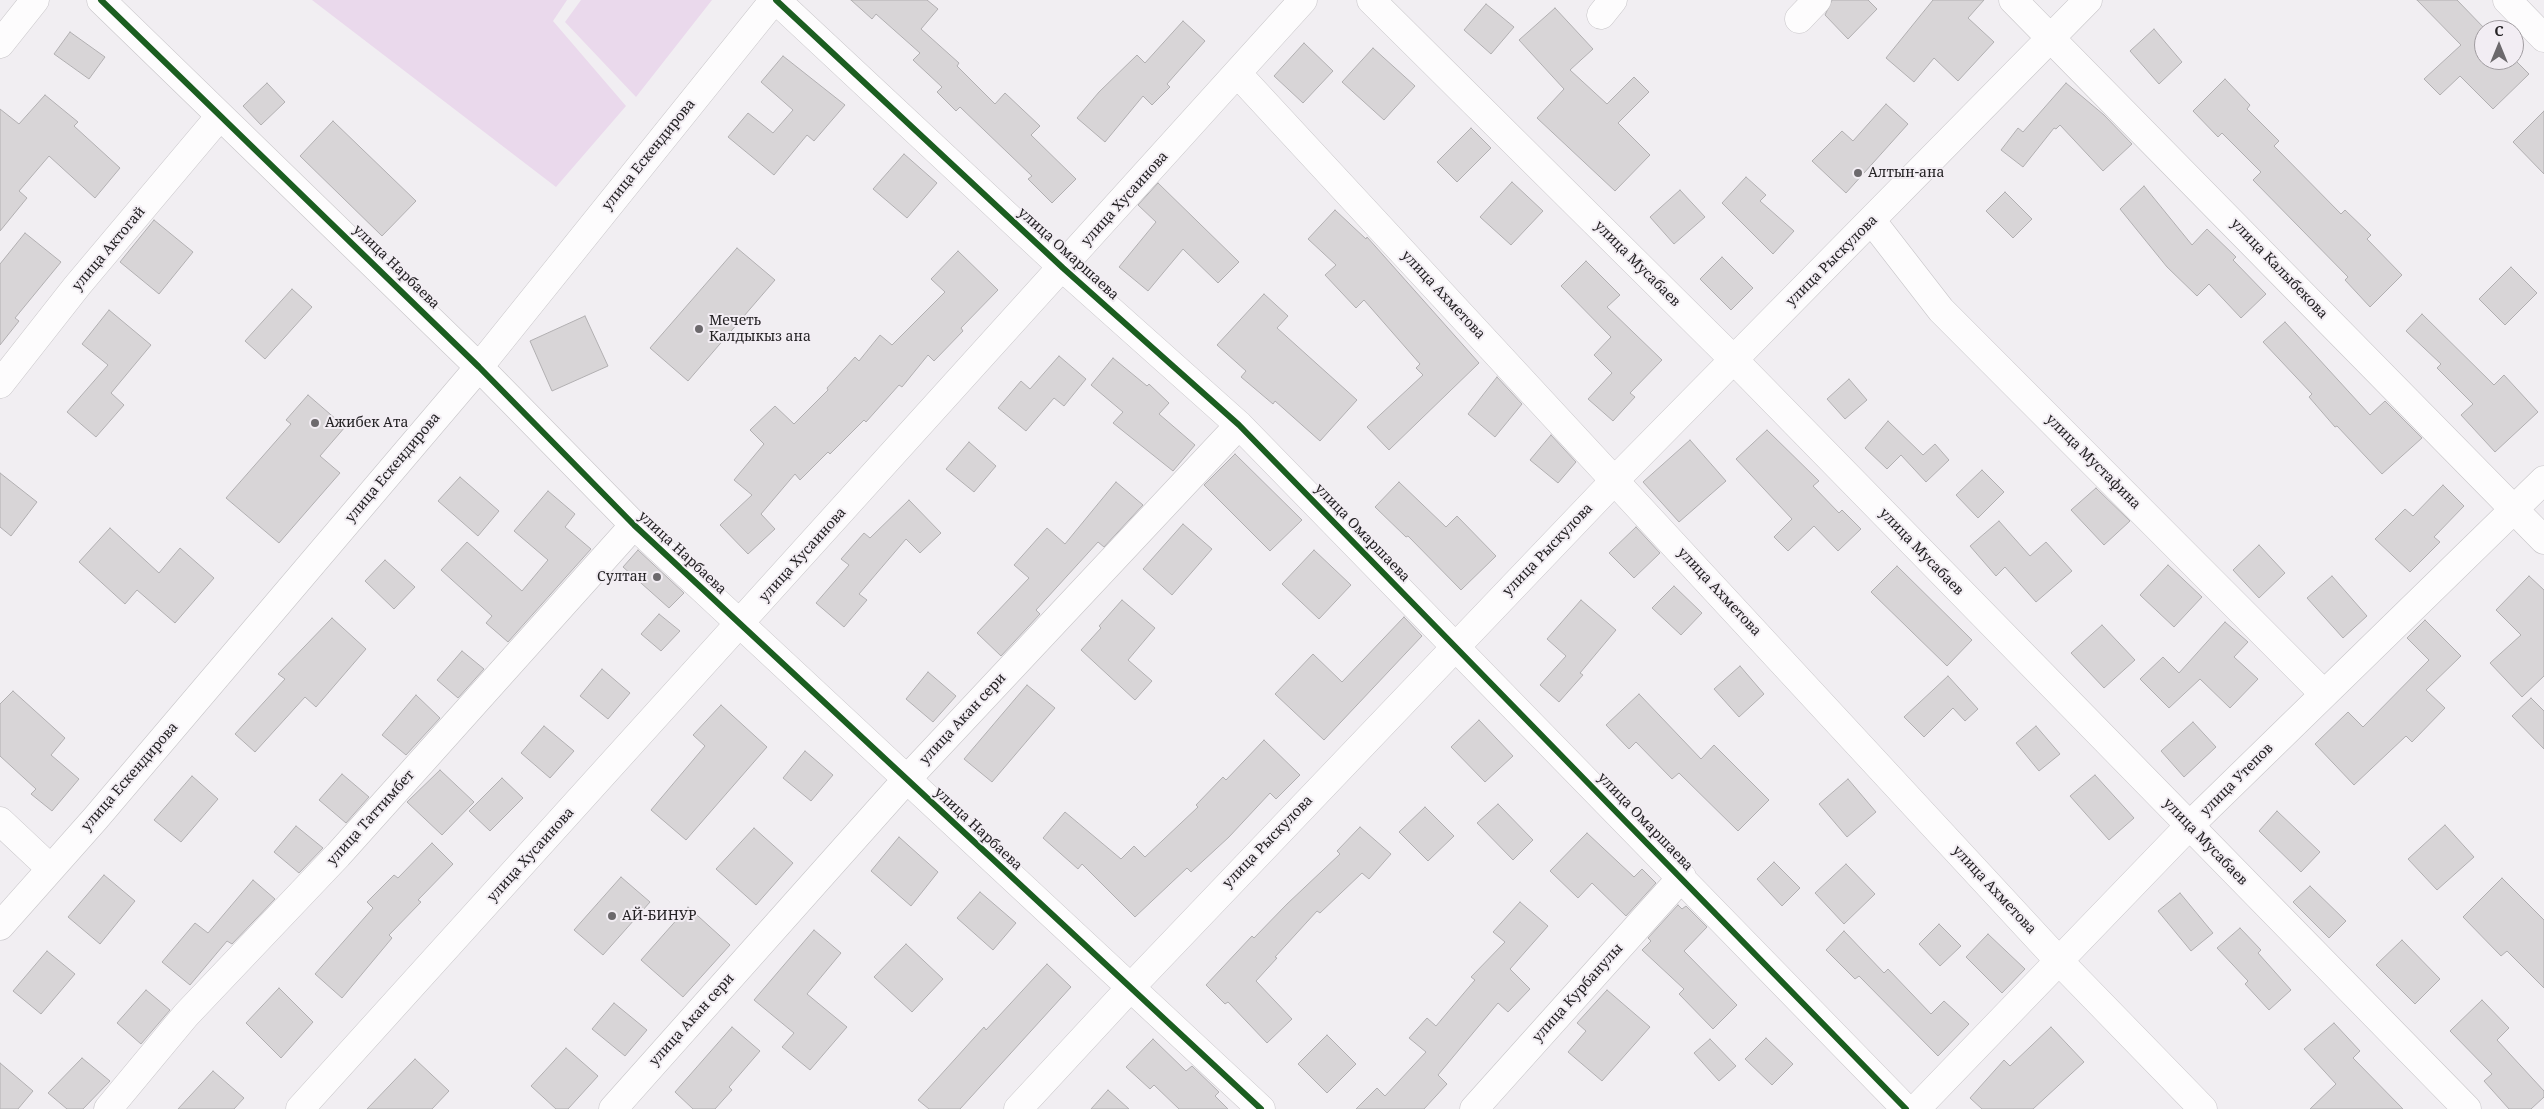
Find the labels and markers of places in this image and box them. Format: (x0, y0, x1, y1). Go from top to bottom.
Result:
place label: Алтын-ана (1868, 165, 1944, 181)
marker: Алтын-ана (1852, 167, 1864, 179)
place label: Мечеть Калдыкыз ана (709, 313, 811, 346)
marker: Мечеть Калдыкыз ана (693, 323, 705, 335)
place label: Ажибек Ата (325, 415, 408, 431)
marker: Ажибек Ата (309, 417, 321, 429)
place label: Султан (597, 569, 647, 585)
marker: Султан (651, 571, 663, 583)
place label: АЙ-БИНУР (622, 908, 696, 924)
marker: АЙ-БИНУР (606, 910, 618, 922)

